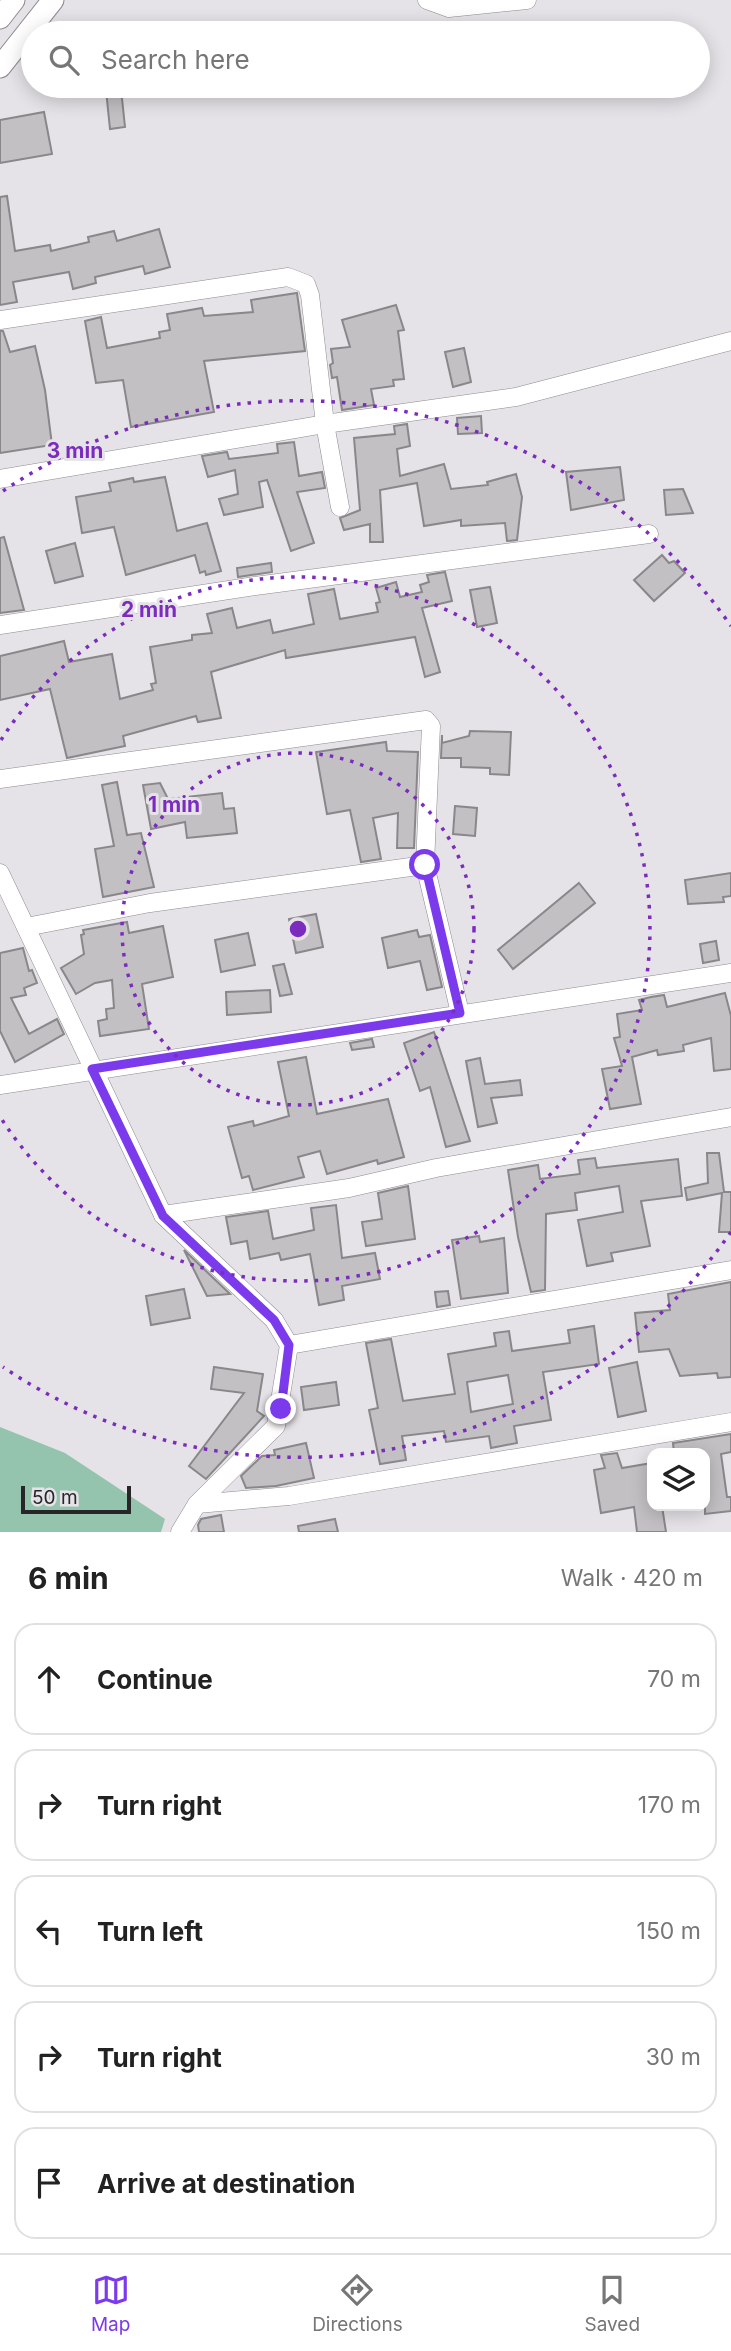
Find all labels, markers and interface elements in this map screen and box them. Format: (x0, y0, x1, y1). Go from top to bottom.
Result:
search box (21, 21, 710, 98)
icon: search (45, 41, 83, 79)
text: Search here (101, 44, 250, 75)
text: 3 min (47, 438, 103, 463)
text: 2 min (121, 597, 177, 622)
text: 1 min (148, 792, 200, 817)
route start (409, 849, 440, 880)
centre of rings (286, 917, 310, 941)
route end (265, 1393, 296, 1424)
map controls (647, 1448, 710, 1511)
button: layers (647, 1448, 710, 1511)
scale bar (21, 1483, 131, 1515)
text: 50 m (32, 1486, 78, 1509)
text: 6 min (28, 1560, 109, 1596)
text: Walk · 420 m (561, 1564, 703, 1592)
icon: ahead (30, 1660, 68, 1698)
text: Continue (97, 1664, 213, 1695)
text: 70 m (647, 1665, 701, 1693)
icon: right (30, 1786, 68, 1824)
text: Turn right (97, 1790, 222, 1821)
text: 170 m (638, 1791, 701, 1819)
icon: left (30, 1912, 68, 1950)
text: Turn left (97, 1916, 203, 1947)
text: 150 m (637, 1917, 701, 1945)
icon: right (30, 2038, 68, 2076)
text: Turn right (97, 2042, 222, 2073)
text: 30 m (646, 2043, 701, 2071)
icon: arrive (30, 2164, 68, 2202)
text: Arrive at destination (97, 2168, 356, 2199)
tab: Map (91, 2271, 130, 2336)
tab: Directions (312, 2271, 403, 2336)
tab: Saved (584, 2271, 640, 2336)

